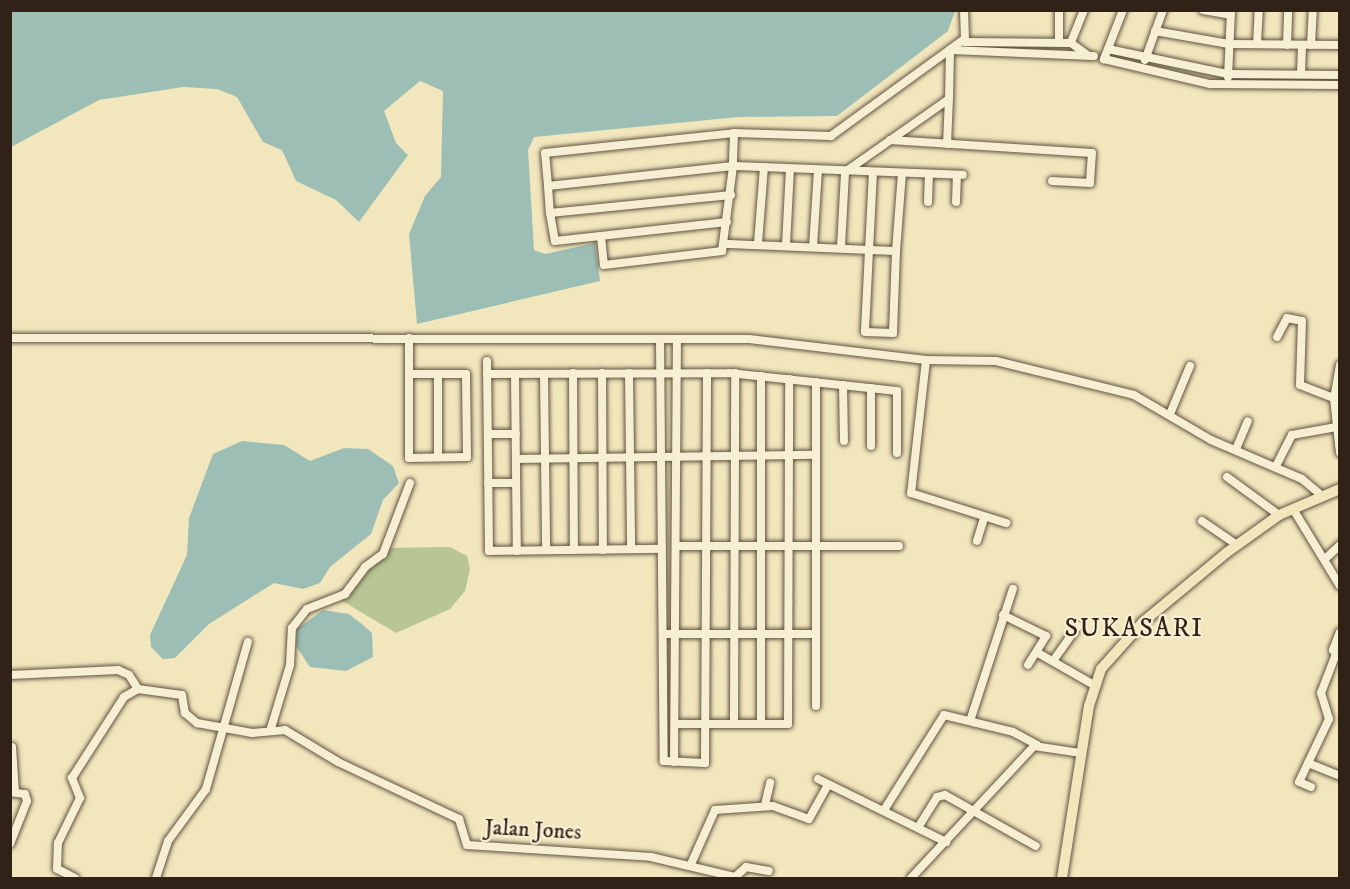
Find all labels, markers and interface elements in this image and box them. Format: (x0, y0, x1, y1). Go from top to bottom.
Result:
district label: SUKASARI (1065, 613, 1203, 645)
street label: Jalan Jones (484, 814, 582, 846)

